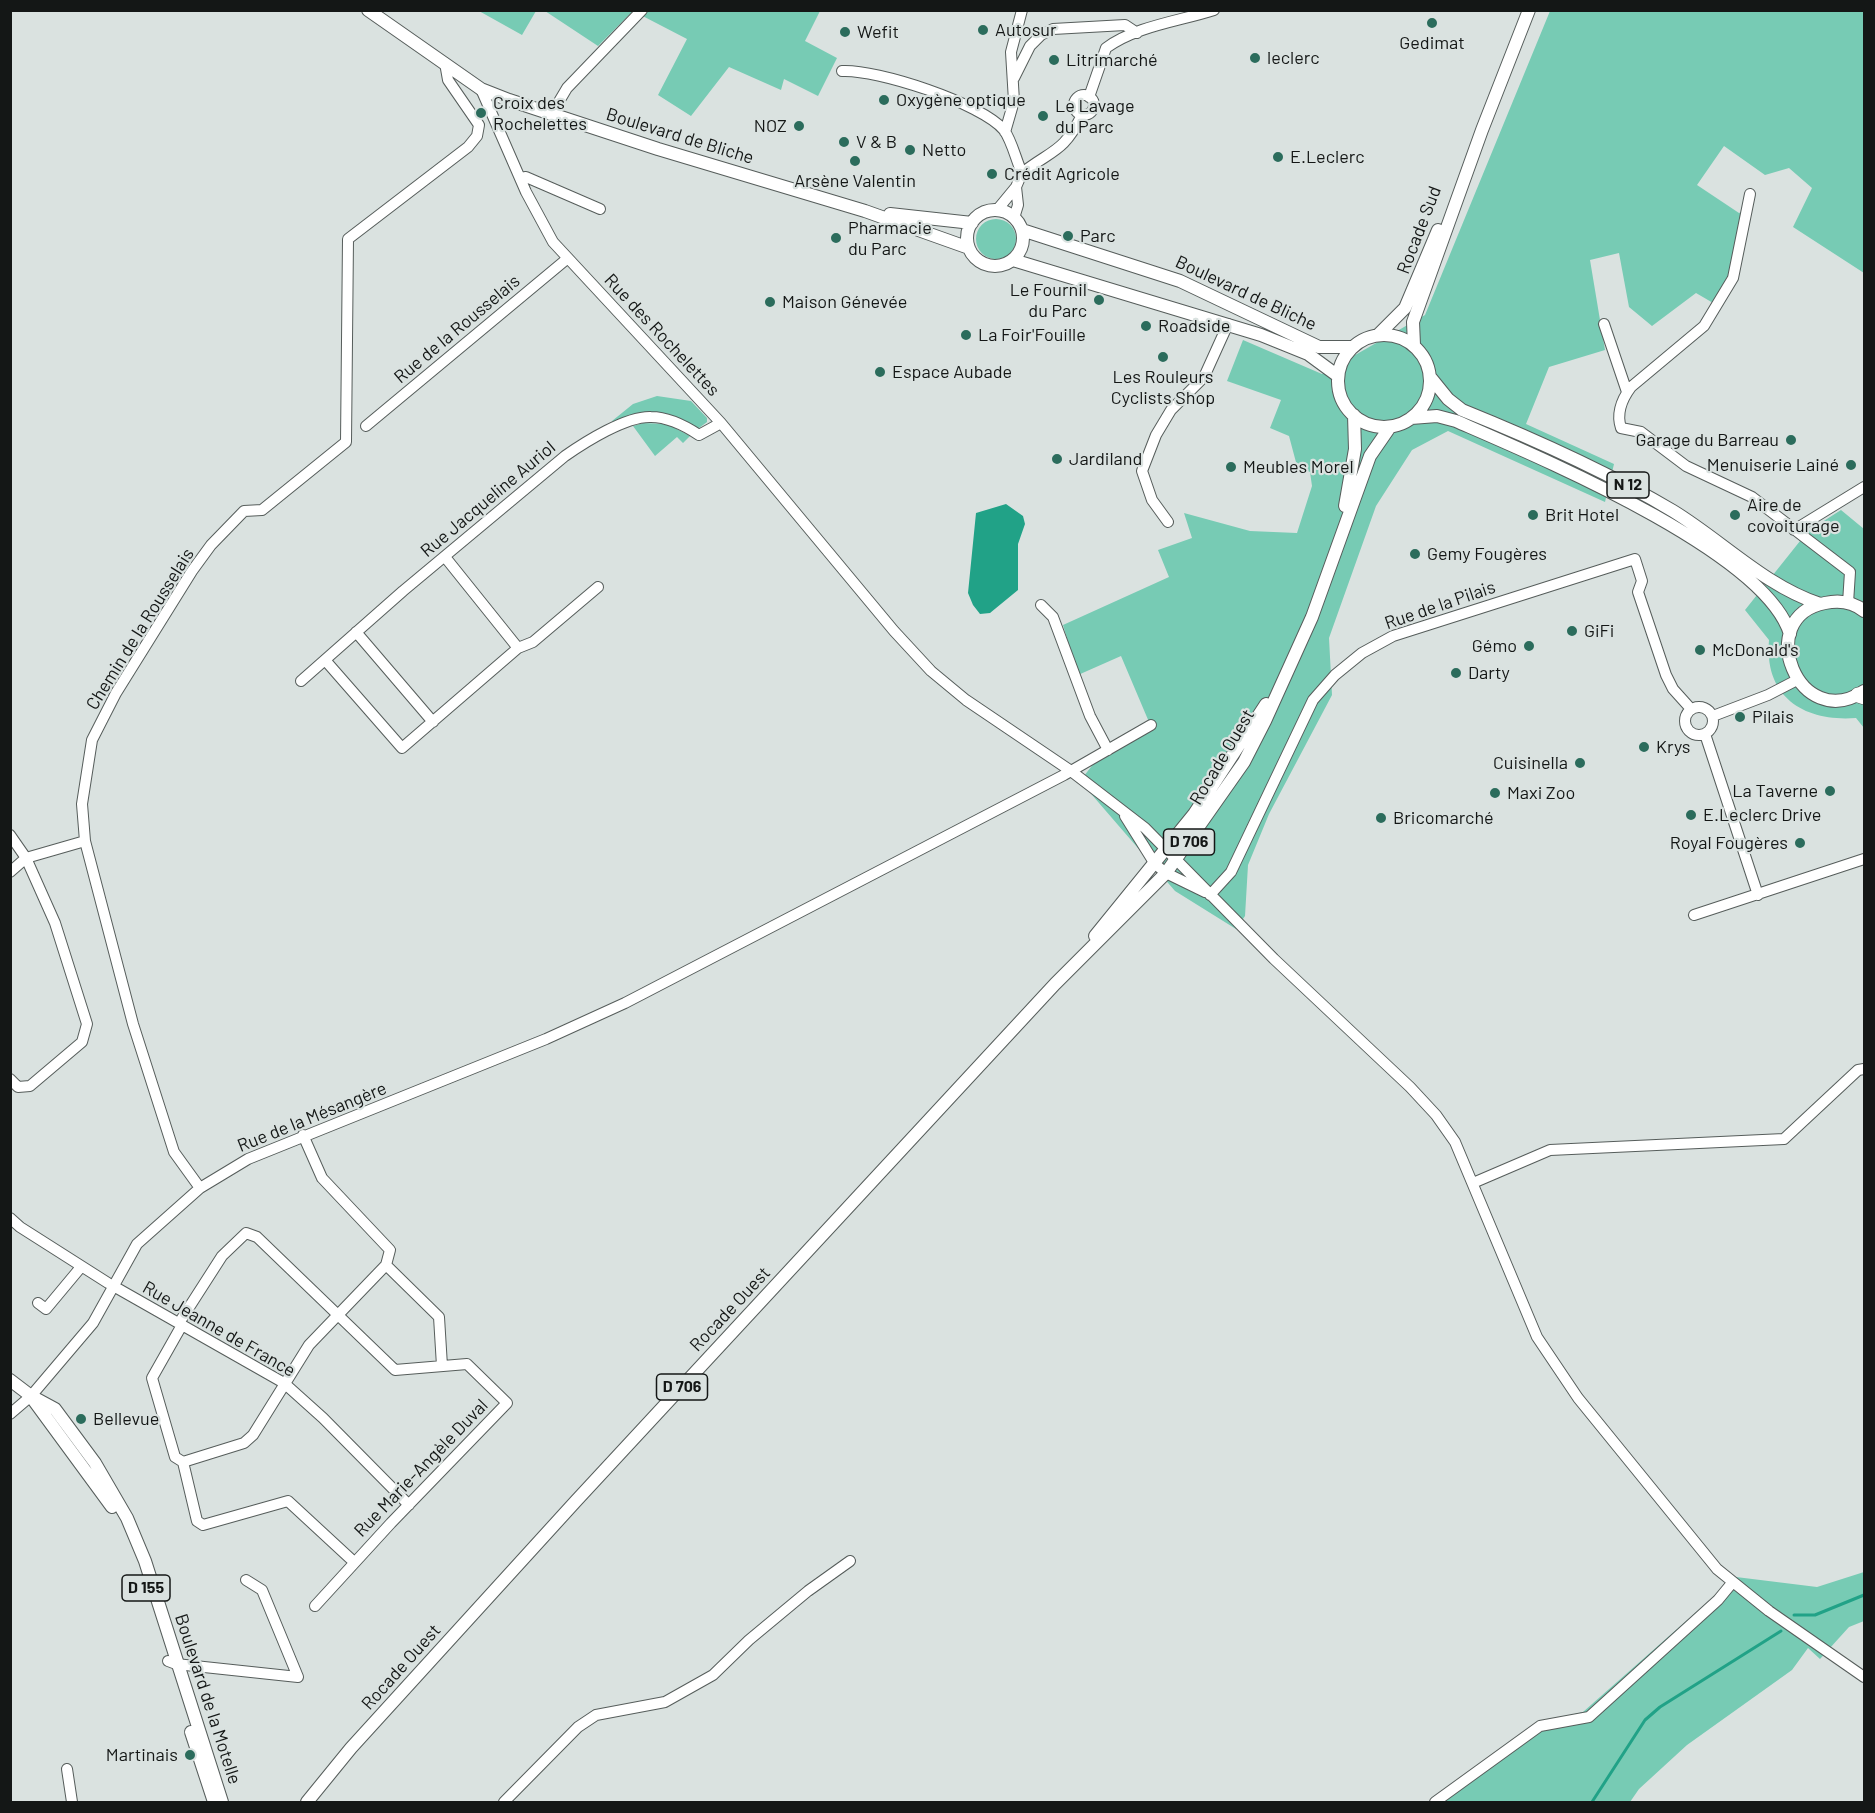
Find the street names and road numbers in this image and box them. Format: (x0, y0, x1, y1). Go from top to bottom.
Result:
street label: Boulevard de Bliche (604, 103, 756, 169)
street label: Rocade Sud (1392, 183, 1446, 277)
street label: Boulevard de Bliche (1172, 251, 1320, 335)
street label: Rue des Rochelettes (600, 269, 724, 401)
street label: Rue de la Rousselais (390, 270, 524, 388)
street label: Rue Jacqueline Auriol (416, 436, 560, 562)
road number: N 12 (1607, 472, 1649, 498)
street label: Chemin de la Rousselais (81, 544, 199, 714)
street label: Rue de la Pilais (1382, 576, 1498, 634)
street label: Rocade Ouest (1185, 705, 1259, 809)
road number: D 706 (1164, 829, 1214, 855)
street label: Rue de la Mésangère (234, 1077, 390, 1157)
street label: Rocade Ouest (685, 1262, 775, 1356)
street label: Rue Jeanne de France (139, 1276, 299, 1382)
road number: D 706 (656, 1374, 708, 1400)
street label: Rue Marie-Angèle Duval (350, 1395, 492, 1541)
road number: D 155 (122, 1575, 170, 1601)
street label: Boulevard de la Motelle (170, 1611, 246, 1787)
street label: Rocade Ouest (357, 1620, 445, 1714)

